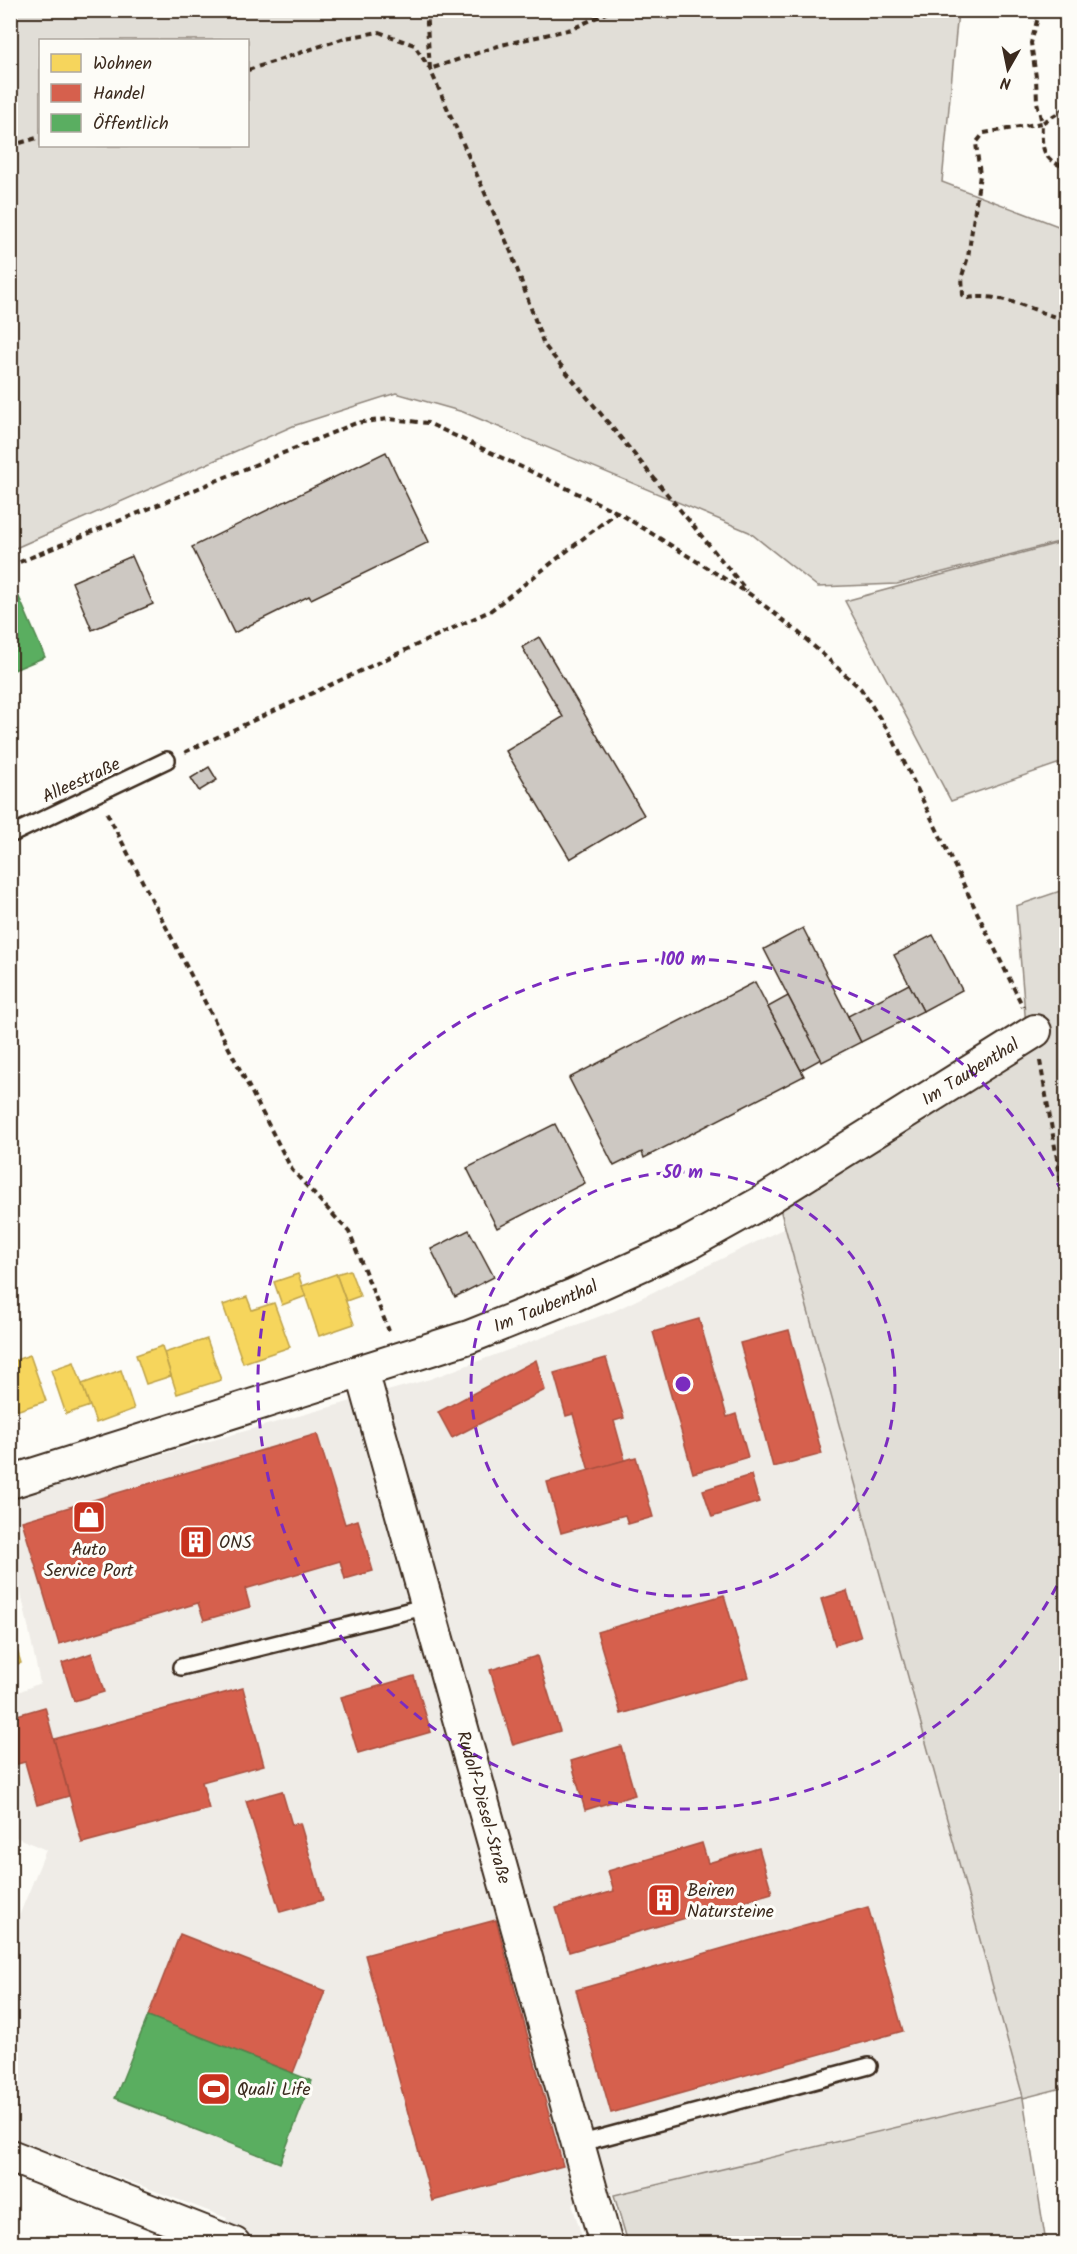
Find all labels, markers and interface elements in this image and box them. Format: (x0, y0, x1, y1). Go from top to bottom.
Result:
legend (39, 39, 249, 147)
north arrow (978, 39, 1038, 99)
text: Wohnen (93, 50, 152, 79)
text: N (999, 69, 1013, 95)
text: Handel (93, 80, 145, 109)
text: Öffentlich (93, 110, 169, 139)
street label: Alleestraße (38, 751, 126, 812)
text: 100 m (660, 946, 706, 975)
street label: Im Taubenthal (916, 1031, 1026, 1115)
text: 50 m (662, 1159, 703, 1188)
street label: Im Taubenthal (490, 1273, 604, 1342)
centre of rings (673, 1374, 693, 1394)
shop icon: Auto Service Port (71, 1499, 107, 1535)
building icon: ONS (178, 1524, 214, 1560)
place label: ONS (219, 1529, 252, 1558)
place label: Auto Service Port (44, 1536, 135, 1586)
street label: Rudolf-Diesel-Straße (447, 1728, 518, 1888)
place label: Beiren Natursteine (687, 1877, 774, 1927)
building icon: Beiren Natursteine (646, 1882, 682, 1918)
sports icon: Quali Life (196, 2071, 232, 2107)
place label: Quali Life (237, 2076, 311, 2105)

